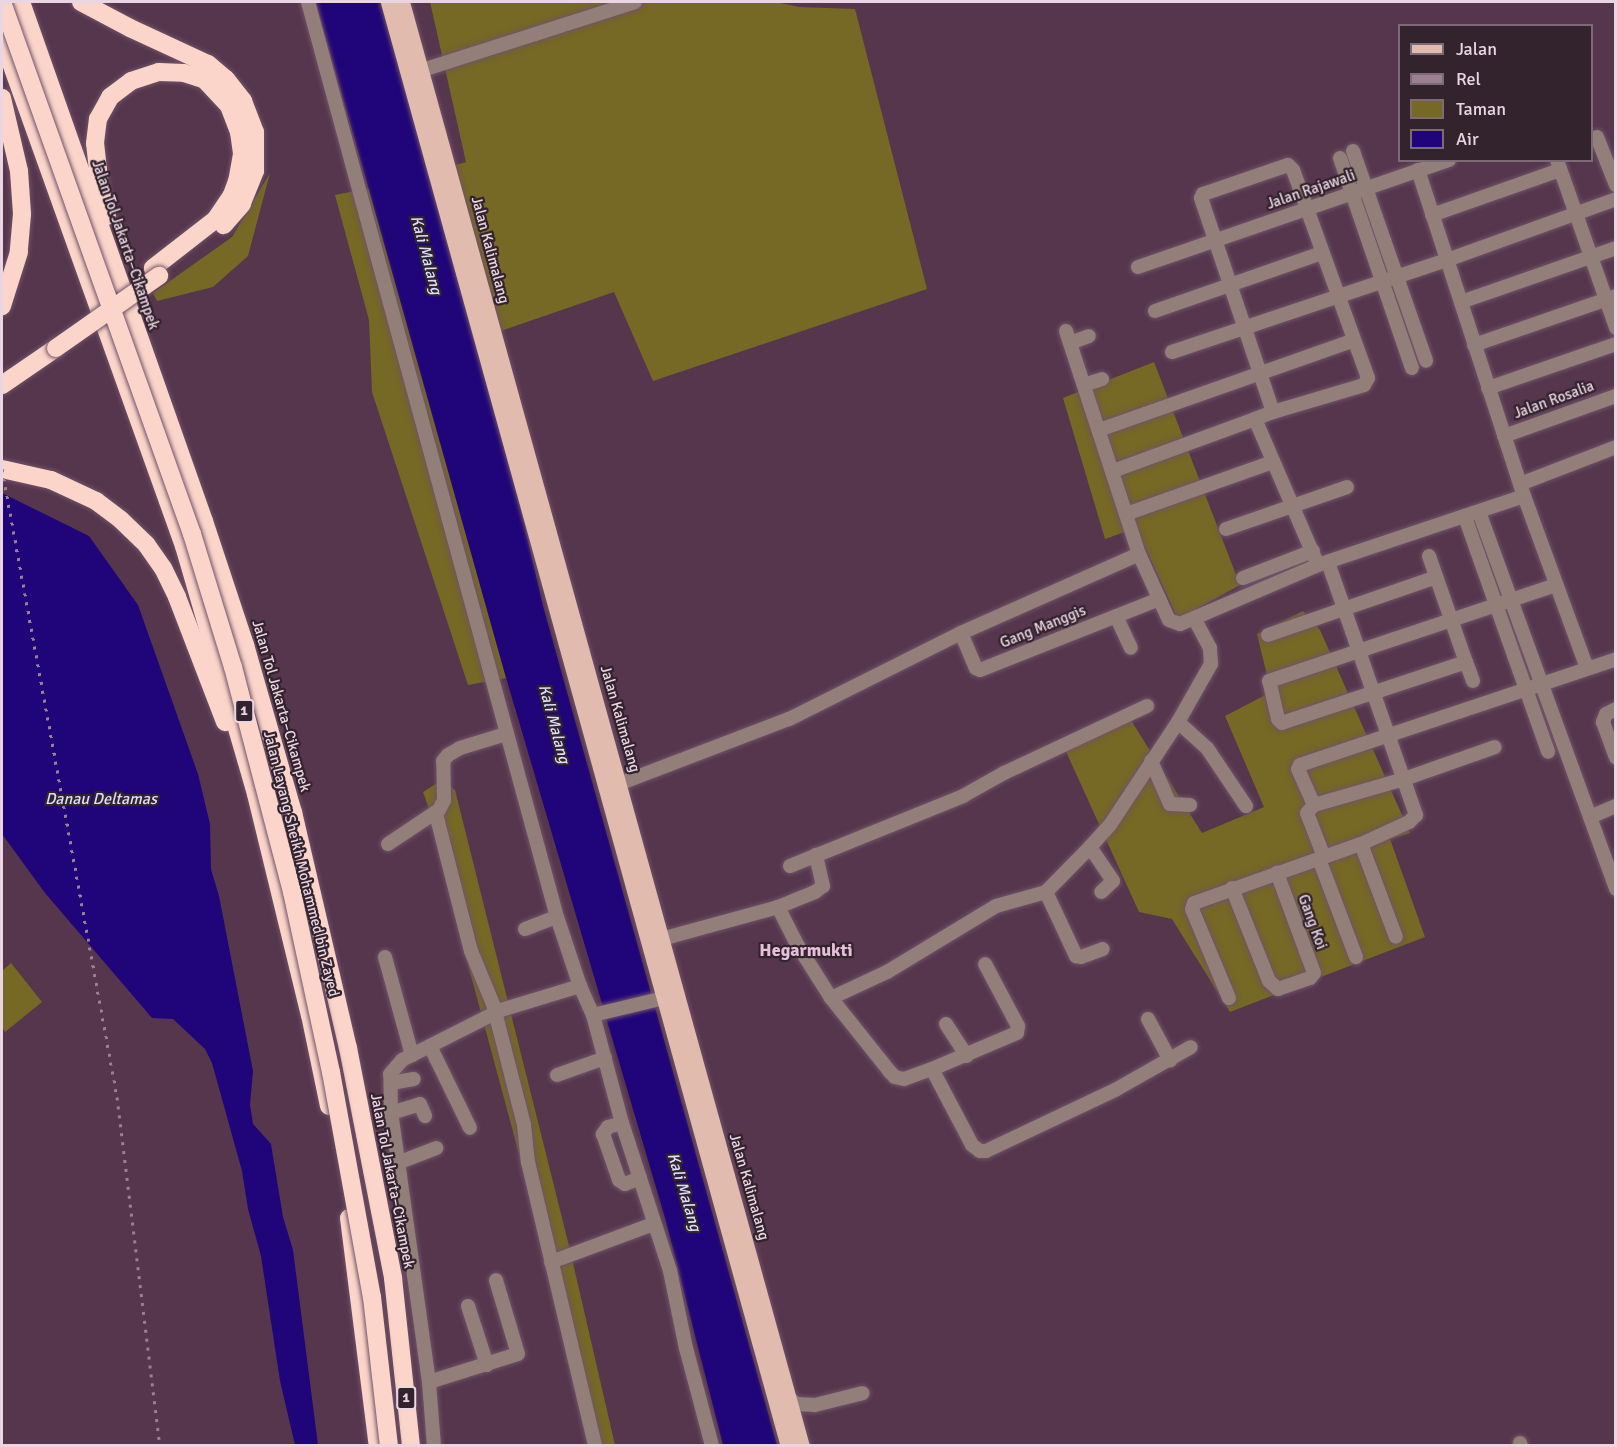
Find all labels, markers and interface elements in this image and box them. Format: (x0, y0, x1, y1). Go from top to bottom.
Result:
legend (1398, 24, 1593, 162)
text: Jalan (1456, 38, 1497, 60)
text: Rel (1456, 68, 1481, 90)
text: Taman (1456, 98, 1506, 120)
text: Air (1456, 128, 1479, 150)
street label: Jalan Tol Jakarta–Cikampek (88, 158, 162, 332)
street label: Jalan Rajawali (1264, 166, 1358, 214)
street label: Jalan Kalimalang (467, 195, 513, 305)
water label: Kali Malang (406, 213, 446, 297)
street label: Jalan Rosalia (1511, 377, 1597, 423)
street label: Gang Manggis (997, 602, 1089, 652)
street label: Jalan Tol Jakarta–Cikampek (248, 618, 314, 794)
street label: Jalan Kalimalang (596, 664, 644, 774)
water label: Kali Malang (534, 682, 574, 766)
road number: 1 (234, 700, 254, 722)
street label: Jalan Layang Sheikh Mohammed bin Zayed (259, 729, 343, 999)
water label: Danau Deltamas (45, 789, 157, 809)
street label: Gang Koi (1294, 892, 1330, 952)
district label: Hegarmukti (759, 939, 853, 961)
street label: Jalan Tol Jakarta–Cikampek (366, 1092, 418, 1270)
street label: Jalan Kalimalang (725, 1132, 773, 1242)
water label: Kali Malang (663, 1150, 705, 1234)
road number: 1 (396, 1387, 416, 1409)

